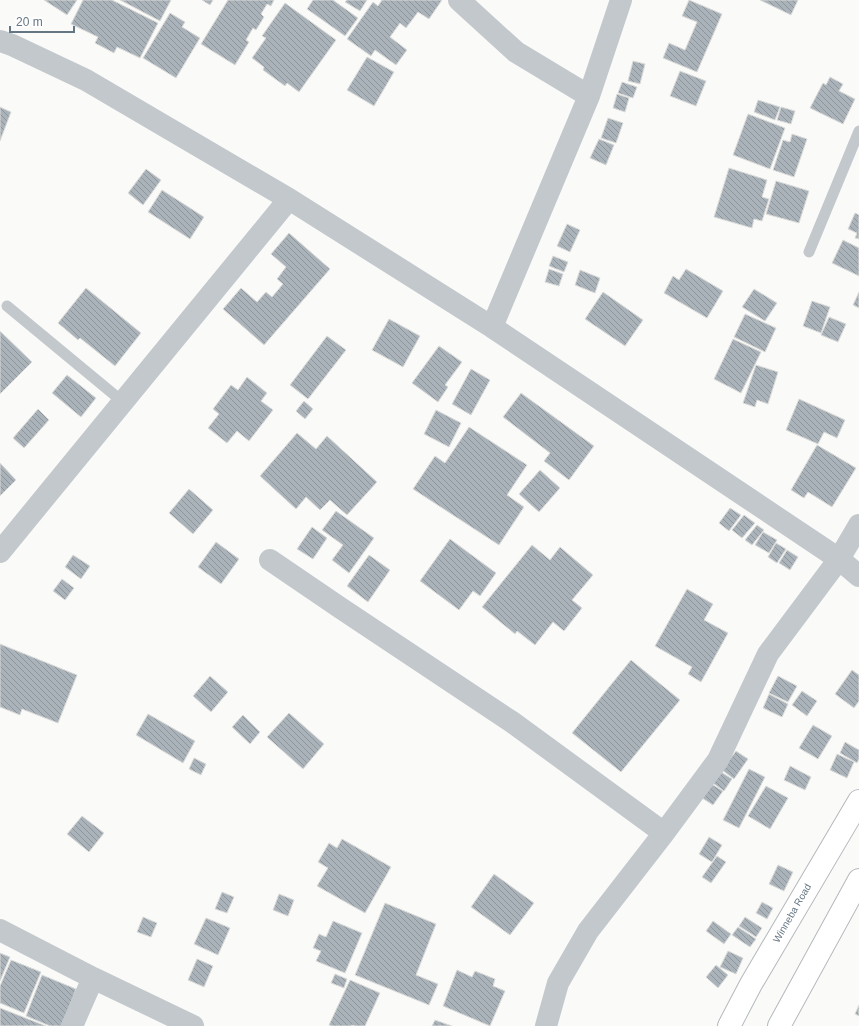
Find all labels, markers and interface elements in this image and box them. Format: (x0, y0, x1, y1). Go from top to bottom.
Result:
scale bar (10, 8, 74, 34)
text: 20 m (16, 15, 43, 29)
street label: Winneba Road (771, 882, 813, 944)

